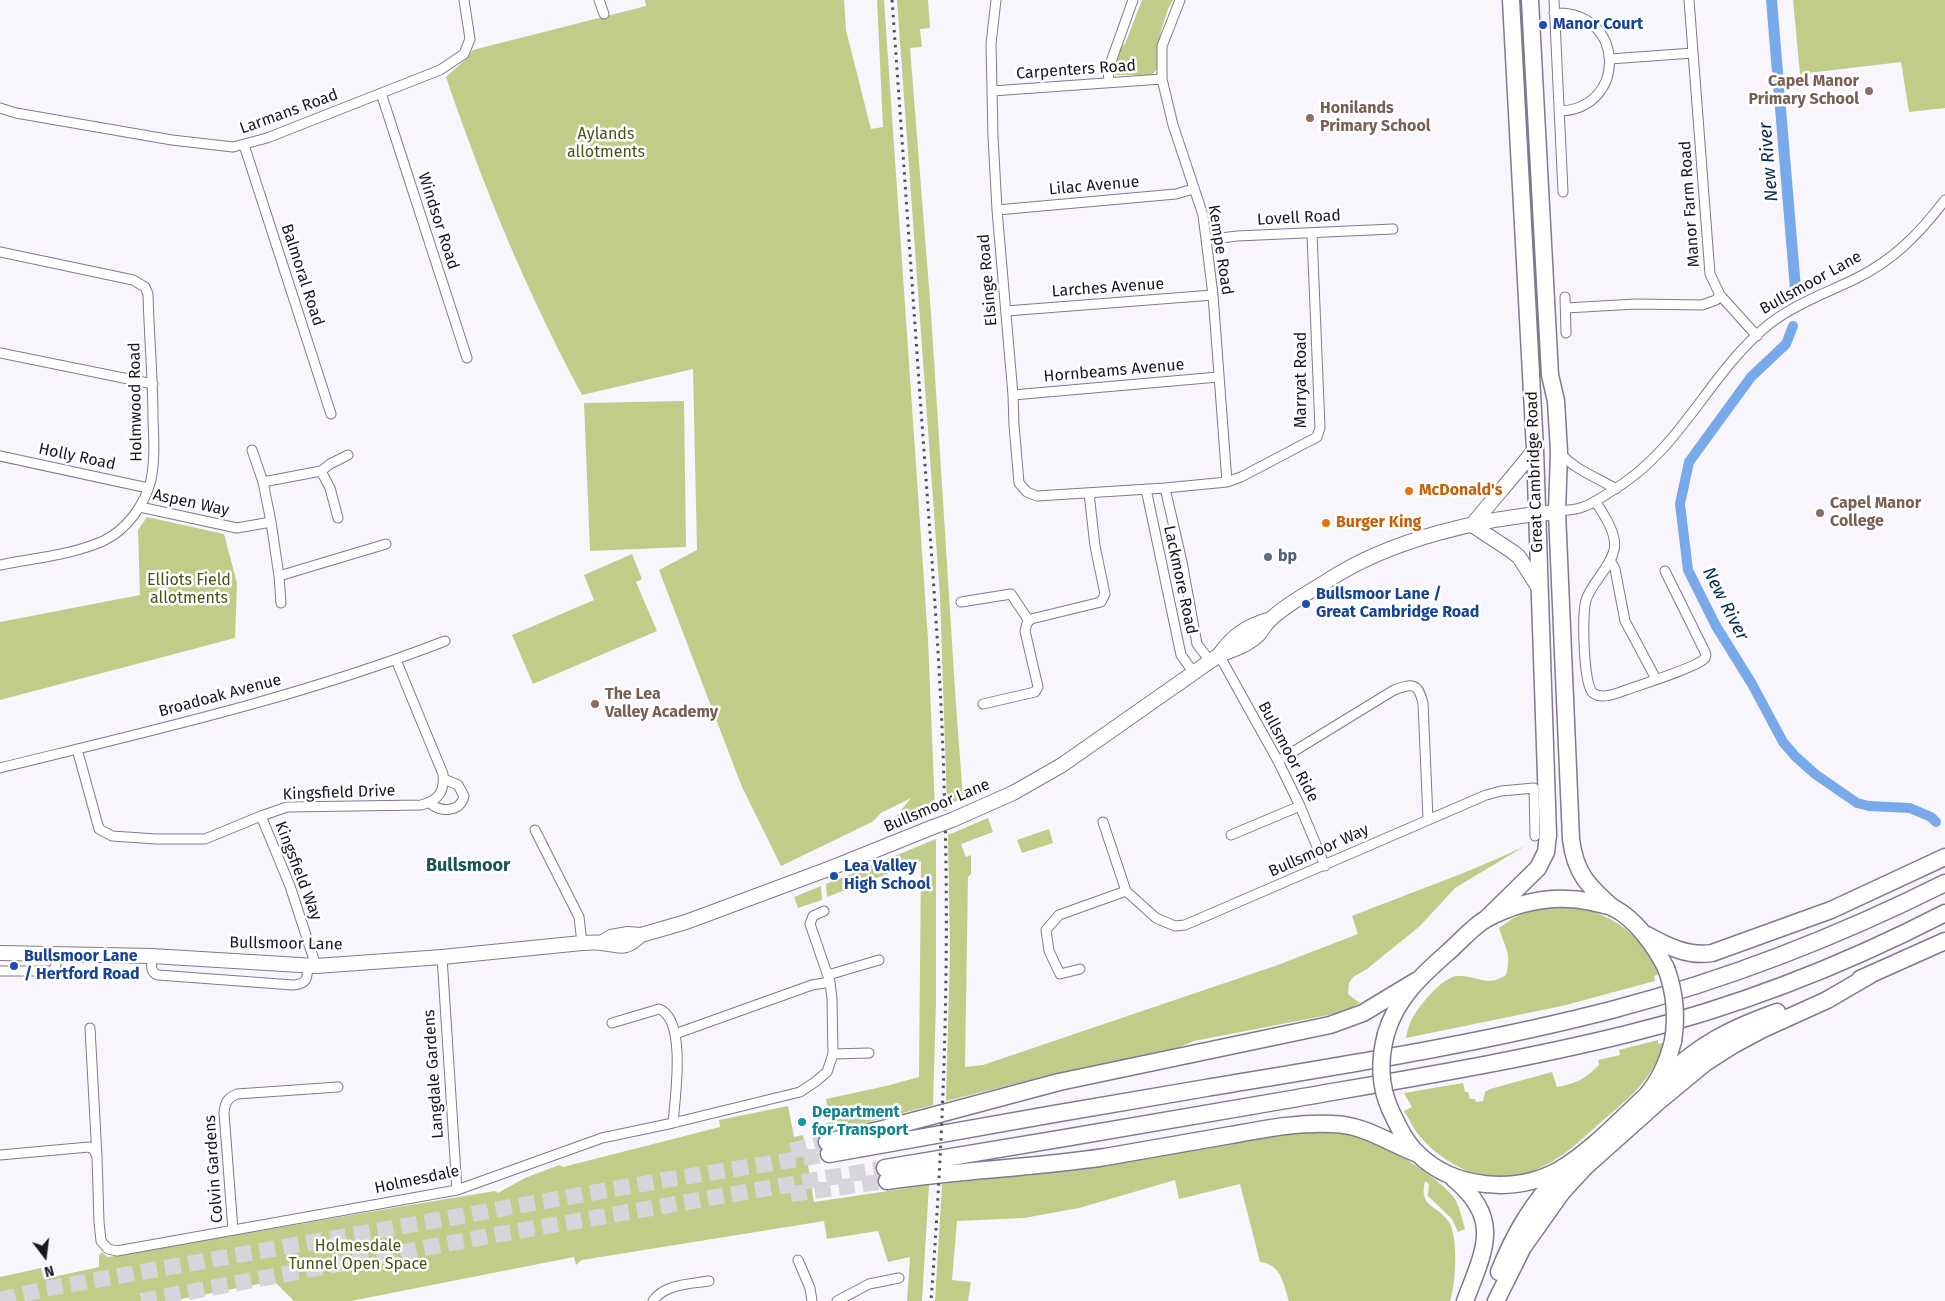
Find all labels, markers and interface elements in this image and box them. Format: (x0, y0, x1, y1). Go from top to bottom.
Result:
place label: Manor Court (1553, 15, 1643, 35)
marker: Manor Court (1537, 19, 1549, 31)
street label: Carpenters Road (1015, 56, 1137, 84)
place label: Capel Manor Primary School (1749, 72, 1859, 110)
street label: Larmans Road (237, 85, 341, 139)
marker: Capel Manor Primary School (1863, 85, 1875, 97)
place label: Honilands Primary School (1320, 99, 1430, 137)
marker: Honilands Primary School (1304, 112, 1316, 124)
water label: New River (1755, 121, 1783, 203)
park label: Aylands allotments (567, 125, 645, 163)
street label: Manor Farm Road (1676, 140, 1704, 268)
street label: Windsor Road (413, 170, 463, 272)
street label: Lilac Avenue (1048, 172, 1140, 200)
street label: Kempe Road (1203, 204, 1237, 296)
street label: Lovell Road (1257, 206, 1341, 230)
street label: Balmoral Road (276, 222, 328, 328)
street label: Elsinge Road (974, 233, 1002, 327)
street label: Bullsmoor Lane (1757, 247, 1865, 319)
street label: Larches Avenue (1051, 274, 1165, 302)
street label: Marryat Road (1292, 332, 1312, 428)
street label: Holmwood Road (125, 342, 147, 462)
street label: Hornbeams Avenue (1043, 355, 1185, 387)
street label: Great Cambridge Road (1523, 391, 1547, 553)
street label: Holly Road (37, 439, 117, 475)
place label: McDonald's (1419, 481, 1502, 501)
marker: McDonald's (1403, 485, 1415, 497)
street label: Aspen Way (151, 486, 231, 520)
place label: Capel Manor College (1830, 494, 1921, 532)
marker: Capel Manor College (1814, 507, 1826, 519)
place label: Burger King (1336, 513, 1421, 533)
marker: Burger King (1320, 517, 1332, 529)
street label: Lackmore Road (1159, 524, 1201, 636)
place label: bp (1278, 547, 1297, 567)
marker: bp (1262, 551, 1274, 563)
water label: New River (1697, 564, 1753, 644)
park label: Elliots Field allotments (147, 571, 231, 609)
place label: Bullsmoor Lane / Great Cambridge Road (1316, 585, 1479, 623)
marker: Bullsmoor Lane / Great Cambridge Road (1300, 598, 1312, 610)
street label: Broadoak Avenue (157, 670, 283, 722)
place label: The Lea Valley Academy (605, 685, 718, 723)
marker: The Lea Valley Academy (589, 698, 601, 710)
street label: Bullsmoor Ride (1253, 698, 1323, 806)
street label: Bullsmoor Lane (881, 775, 993, 837)
street label: Kingsfield Drive (282, 781, 396, 805)
street label: Kingsfield Way (270, 819, 326, 923)
street label: Bullsmoor Way (1266, 820, 1372, 882)
district label: Bullsmoor (426, 855, 510, 877)
place label: Lea Valley High School (844, 857, 930, 895)
marker: Lea Valley High School (828, 870, 840, 882)
street label: Bullsmoor Lane (229, 933, 343, 955)
place label: Bullsmoor Lane / Hertford Road (24, 947, 140, 985)
marker: Bullsmoor Lane / Hertford Road (8, 960, 20, 972)
street label: Langdale Gardens (420, 1009, 448, 1139)
place label: Department for Transport (812, 1103, 908, 1141)
street label: Colvin Gardens (201, 1114, 227, 1224)
marker: Department for Transport (796, 1116, 808, 1128)
street label: Holmesdale (373, 1162, 461, 1198)
north arrow (20, 1231, 70, 1281)
park label: Holmesdale Tunnel Open Space (288, 1237, 428, 1275)
text: N (42, 1262, 56, 1280)

